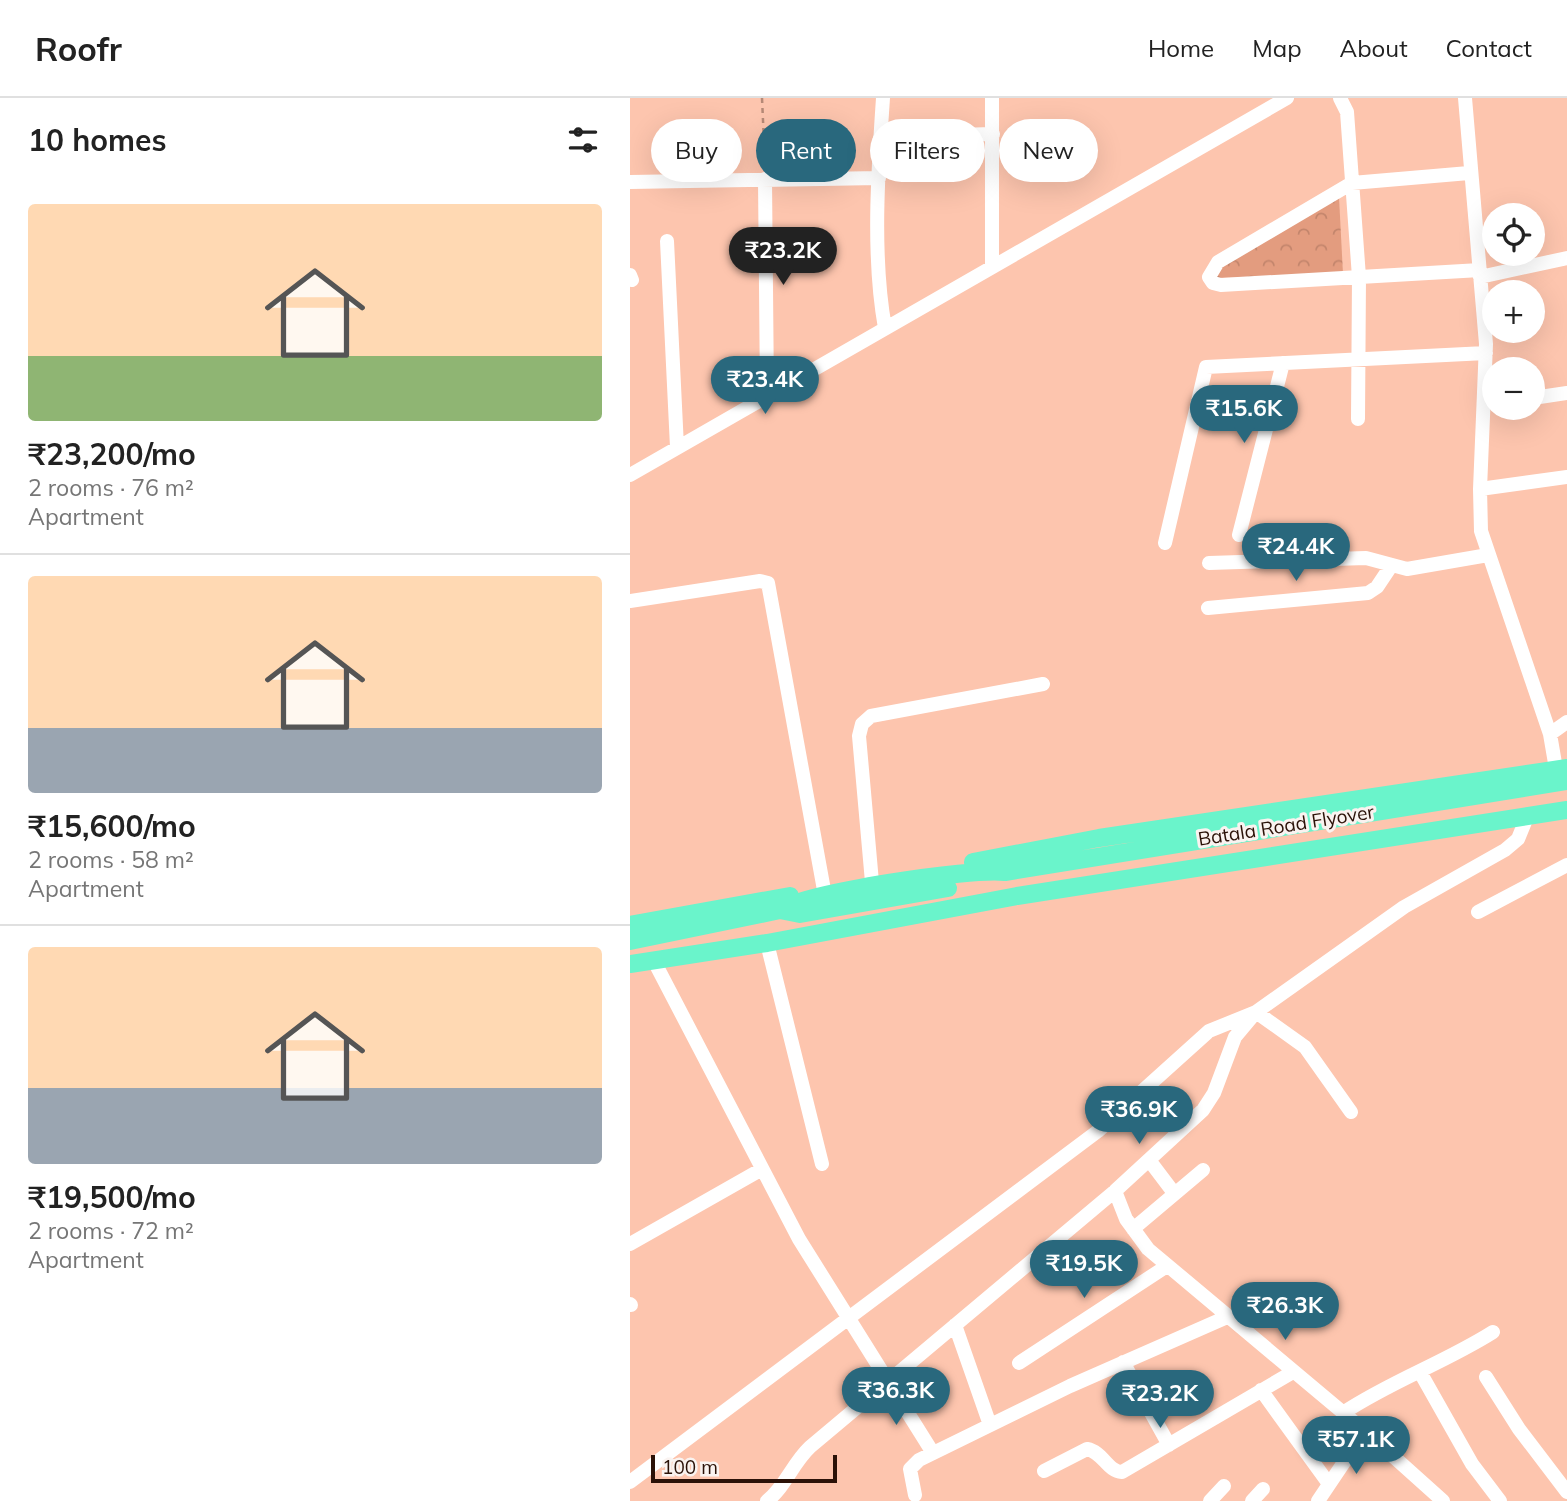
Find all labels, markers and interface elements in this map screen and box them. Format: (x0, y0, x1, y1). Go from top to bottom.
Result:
text: Roofr (35, 28, 122, 69)
text: Home (1148, 33, 1214, 63)
text: Map (1252, 33, 1302, 63)
text: About (1340, 33, 1408, 63)
text: Contact (1446, 33, 1532, 63)
chip: Buy (651, 119, 742, 182)
chip: Rent (756, 119, 856, 182)
chip: Filters (870, 119, 985, 182)
chip: New (999, 119, 1098, 182)
text: 10 homes (28, 121, 167, 159)
icon: filters (564, 121, 602, 159)
map controls (1482, 203, 1545, 420)
button: locate (1482, 203, 1545, 266)
pin: ₹23.2K (726, 228, 840, 287)
text: ₹23.2K (745, 235, 821, 264)
icon: home (252, 250, 378, 376)
button: + (1482, 280, 1545, 343)
pin: ₹23.4K (708, 356, 822, 416)
button: − (1482, 357, 1545, 420)
text: ₹23.4K (727, 364, 803, 393)
pin: ₹15.6K (1187, 386, 1301, 445)
text: ₹15.6K (1206, 393, 1282, 422)
text: ₹23,200/mo (28, 435, 196, 473)
text: 2 rooms · 76 m² (28, 473, 194, 502)
text: Apartment (28, 502, 144, 531)
pin: ₹24.4K (1239, 524, 1353, 583)
text: ₹24.4K (1258, 531, 1334, 560)
icon: home (252, 622, 378, 748)
street label: Batala Road Flyover (1196, 799, 1376, 851)
text: ₹15,600/mo (28, 807, 196, 845)
text: 2 rooms · 58 m² (28, 845, 194, 874)
text: Apartment (28, 874, 144, 903)
icon: home (252, 993, 378, 1119)
pin: ₹36.9K (1082, 1086, 1196, 1146)
text: ₹36.9K (1101, 1094, 1177, 1123)
text: ₹19,500/mo (28, 1178, 196, 1216)
text: 2 rooms · 72 m² (28, 1216, 194, 1245)
pin: ₹19.5K (1027, 1240, 1141, 1300)
text: Apartment (28, 1245, 144, 1274)
text: ₹19.5K (1046, 1248, 1122, 1277)
pin: ₹26.3K (1228, 1282, 1342, 1342)
text: ₹26.3K (1247, 1290, 1323, 1319)
pin: ₹36.3K (839, 1368, 953, 1427)
pin: ₹23.2K (1103, 1370, 1217, 1430)
text: ₹36.3K (858, 1375, 934, 1404)
text: ₹23.2K (1122, 1378, 1198, 1407)
pin: ₹57.1K (1299, 1416, 1413, 1476)
text: ₹57.1K (1318, 1424, 1394, 1453)
scale bar (651, 1452, 836, 1484)
text: 100 m (662, 1455, 718, 1479)

